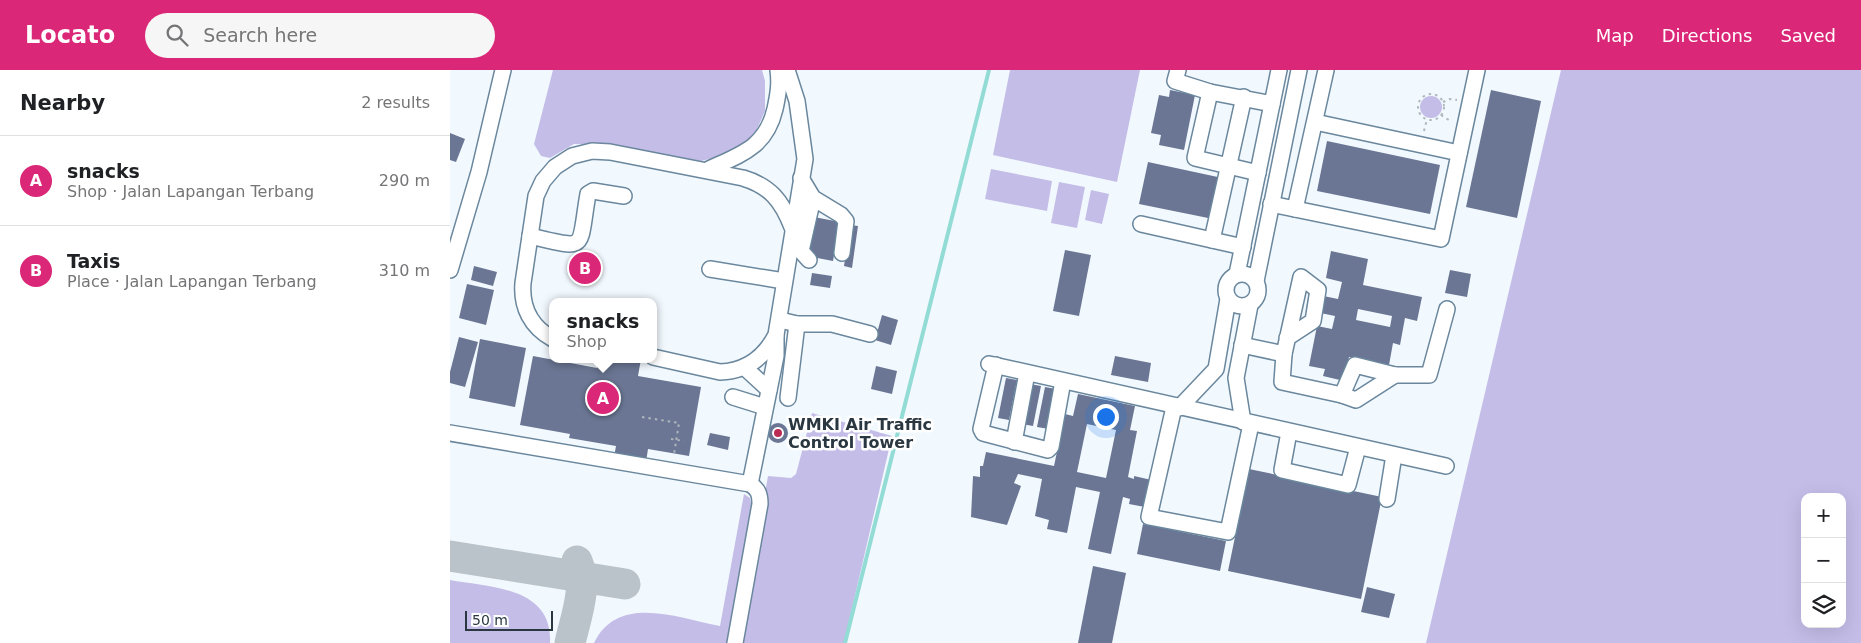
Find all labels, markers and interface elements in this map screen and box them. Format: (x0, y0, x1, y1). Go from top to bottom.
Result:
search box (145, 13, 495, 58)
text: Locato (25, 21, 115, 49)
icon: search (163, 21, 191, 49)
text: Search here (203, 24, 317, 46)
text: Map (1596, 25, 1634, 46)
text: Directions (1662, 25, 1752, 46)
text: Saved (1780, 25, 1836, 46)
text: Nearby (20, 91, 105, 115)
text: 2 results (361, 93, 430, 112)
text: snacks (67, 160, 140, 182)
text: A (30, 171, 42, 190)
text: 290 m (379, 171, 430, 190)
text: Shop · Jalan Lapangan Terbang (67, 182, 314, 201)
pin: B (569, 249, 601, 287)
text: Taxis (67, 250, 120, 272)
text: B (30, 261, 42, 280)
text: 310 m (379, 261, 430, 280)
text: Place · Jalan Lapangan Terbang (67, 272, 317, 291)
popup (549, 298, 657, 363)
text: snacks (567, 310, 639, 332)
text: Shop (567, 332, 607, 351)
pin: A (587, 379, 619, 417)
your location (1093, 404, 1119, 430)
place label: WMKI Air Traffic Control Tower (788, 415, 932, 452)
marker: WMKI Air Traffic Control Tower (772, 427, 784, 439)
map controls (1801, 493, 1846, 628)
button: + (1801, 493, 1846, 538)
button: − (1801, 538, 1846, 583)
button: layers (1801, 583, 1846, 628)
scale bar (465, 608, 552, 631)
text: 50 m (472, 612, 508, 628)

